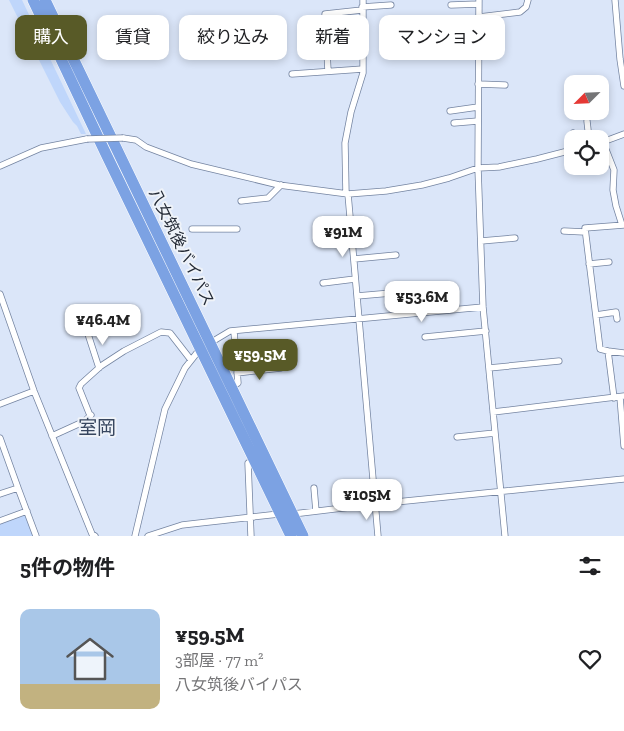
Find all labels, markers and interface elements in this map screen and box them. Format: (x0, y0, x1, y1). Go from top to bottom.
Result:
chip: 購入 (15, 15, 87, 60)
chip: 賃貸 (97, 15, 169, 60)
chip: 絞り込み (179, 15, 287, 60)
chip: 新着 (297, 15, 369, 60)
chip: マンション (379, 15, 505, 60)
north arrow (564, 75, 609, 120)
map controls (564, 75, 609, 175)
button: locate (564, 130, 609, 175)
street label: 八女筑後バイパス (145, 185, 219, 309)
pin: ¥91M (313, 216, 373, 258)
text: ¥91M (324, 222, 362, 241)
pin: ¥53.6M (381, 280, 463, 323)
text: ¥53.6M (396, 287, 448, 306)
pin: ¥46.4M (62, 304, 144, 346)
text: ¥46.4M (76, 310, 130, 329)
pin: ¥59.5M (219, 338, 301, 381)
text: ¥59.5M (234, 345, 286, 364)
district label: 室岡 (78, 416, 116, 439)
pin: ¥105M (332, 478, 402, 521)
text: ¥105M (343, 485, 391, 504)
icon: filters (576, 552, 604, 580)
text: 5件の物件 (20, 555, 115, 580)
text: ¥59.5M (175, 622, 244, 647)
icon: home (60, 629, 120, 689)
icon: heart (576, 645, 604, 673)
text: 3部屋 · 77 m² (175, 651, 264, 670)
text: 八女筑後バイパス (175, 675, 303, 694)

